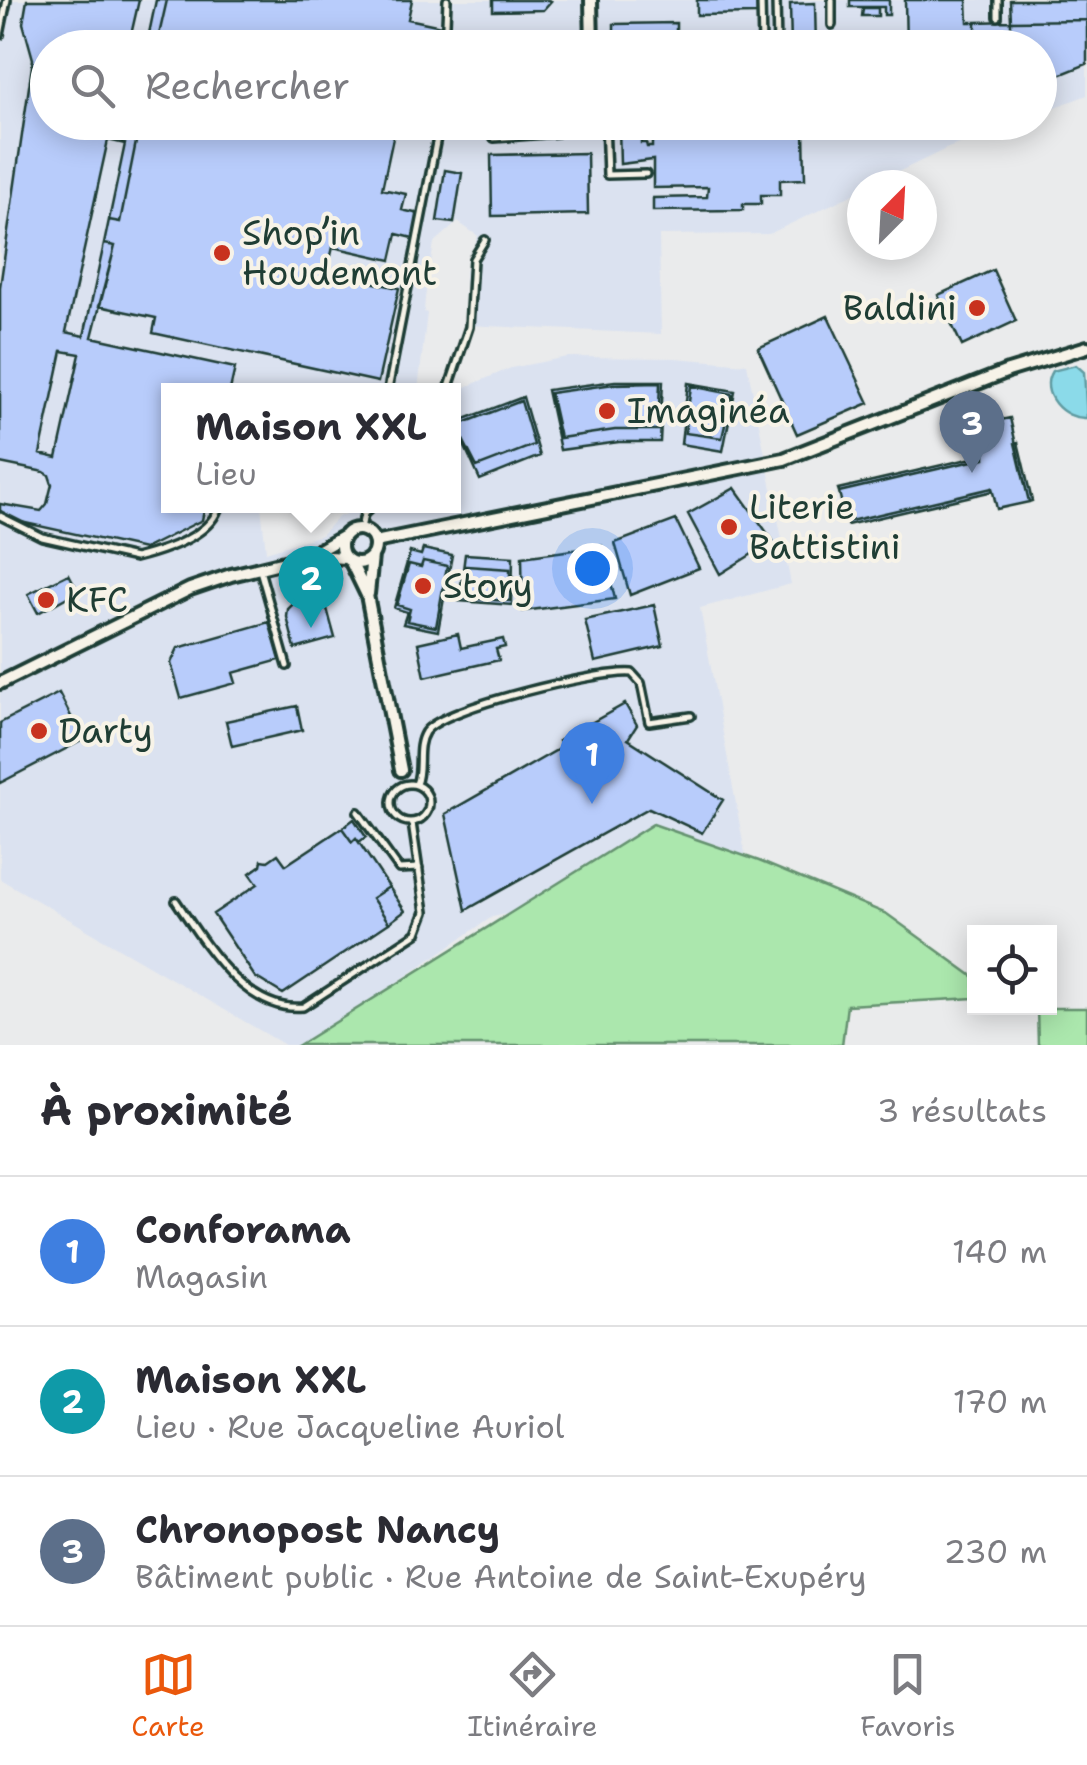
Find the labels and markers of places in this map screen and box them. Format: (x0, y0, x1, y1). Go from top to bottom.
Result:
place label: Shop’in Houdemont (242, 209, 437, 296)
marker: Shop’in Houdemont (211, 242, 233, 264)
place label: Baldini (843, 284, 957, 331)
marker: Baldini (966, 297, 988, 319)
place label: Imaginéa (627, 387, 790, 434)
pin: 3 (940, 390, 1004, 473)
marker: Imaginéa (596, 400, 618, 422)
place label: Literie Battistini (749, 483, 901, 570)
marker: Literie Battistini (718, 516, 740, 538)
pin: 2 (278, 546, 344, 628)
place label: Story (443, 562, 533, 609)
marker: Story (412, 575, 434, 597)
place label: KFC (66, 576, 128, 623)
marker: KFC (35, 589, 57, 611)
place label: Darty (59, 707, 153, 754)
marker: Darty (28, 720, 50, 742)
pin: 1 (560, 722, 624, 804)

